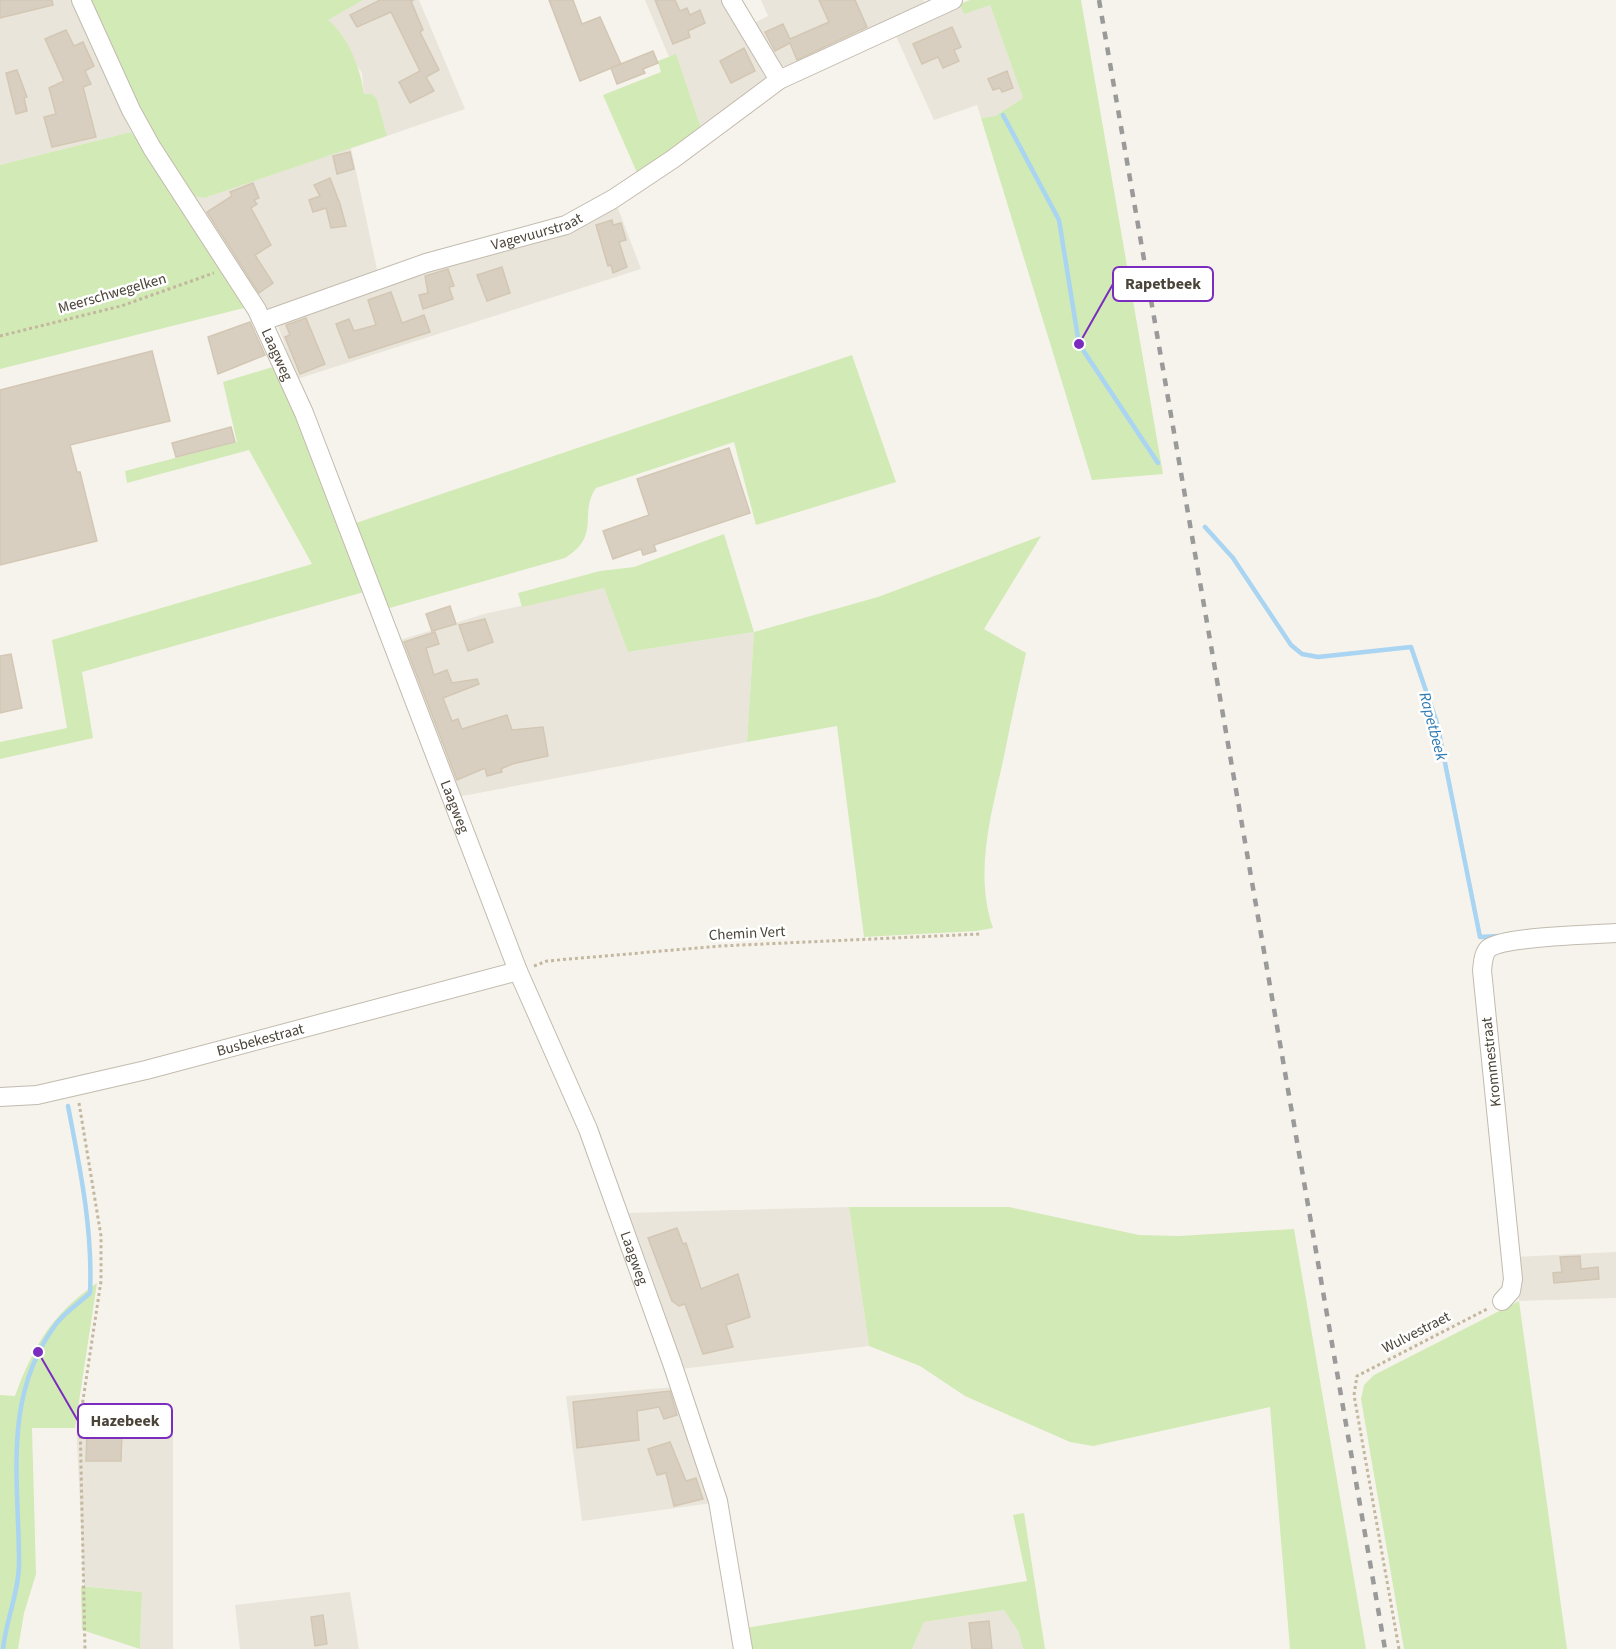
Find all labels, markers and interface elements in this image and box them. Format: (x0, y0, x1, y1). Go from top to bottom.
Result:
street label: Vagevuurstraat (489, 208, 586, 256)
callout: Rapetbeek (1113, 267, 1213, 301)
street label: Meerschwegelken (56, 268, 169, 319)
text: Rapetbeek (1125, 273, 1201, 295)
street label: Laagweg (256, 325, 298, 385)
water label: Rapetbeek (1413, 690, 1453, 763)
street label: Laagweg (435, 777, 474, 837)
street label: Chemin Vert (708, 921, 786, 946)
street label: Krommestraat (1476, 1016, 1507, 1108)
street label: Busbekestraat (214, 1018, 306, 1062)
street label: Laagweg (615, 1228, 653, 1288)
street label: Wulvestraet (1378, 1306, 1454, 1359)
callout: Hazebeek (78, 1404, 172, 1438)
text: Hazebeek (90, 1410, 160, 1432)

